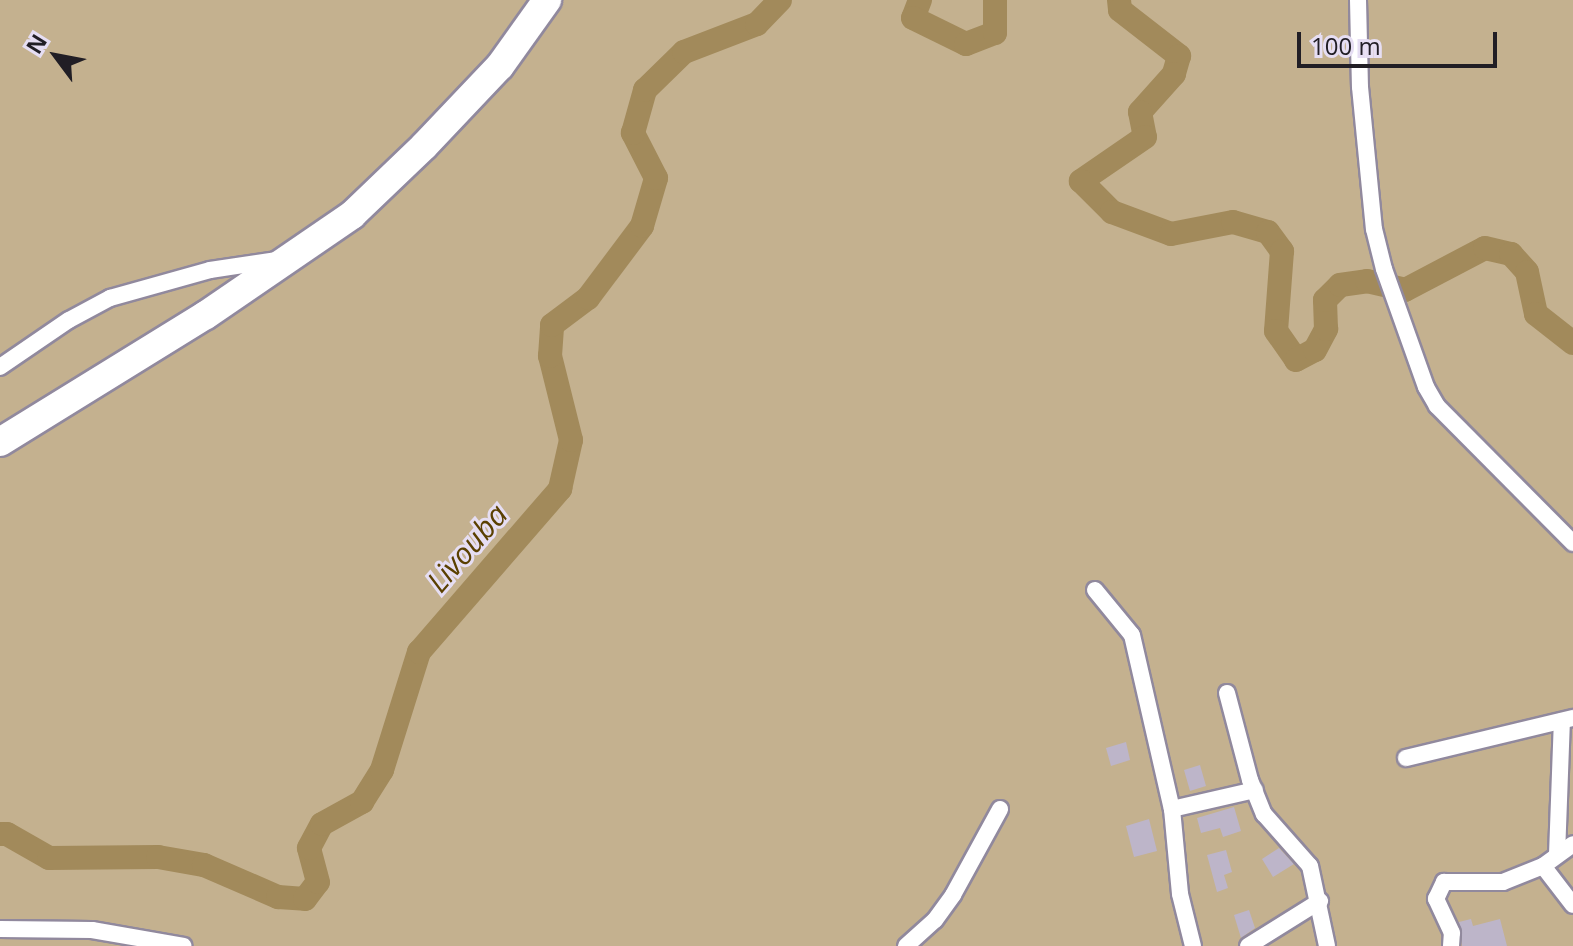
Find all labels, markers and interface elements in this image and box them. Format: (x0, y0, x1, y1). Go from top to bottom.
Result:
north arrow (16, 16, 96, 96)
scale bar (1301, 16, 1501, 66)
text: N (18, 28, 53, 59)
text: 100 m (1311, 29, 1381, 62)
water label: Livouba (419, 497, 515, 599)

